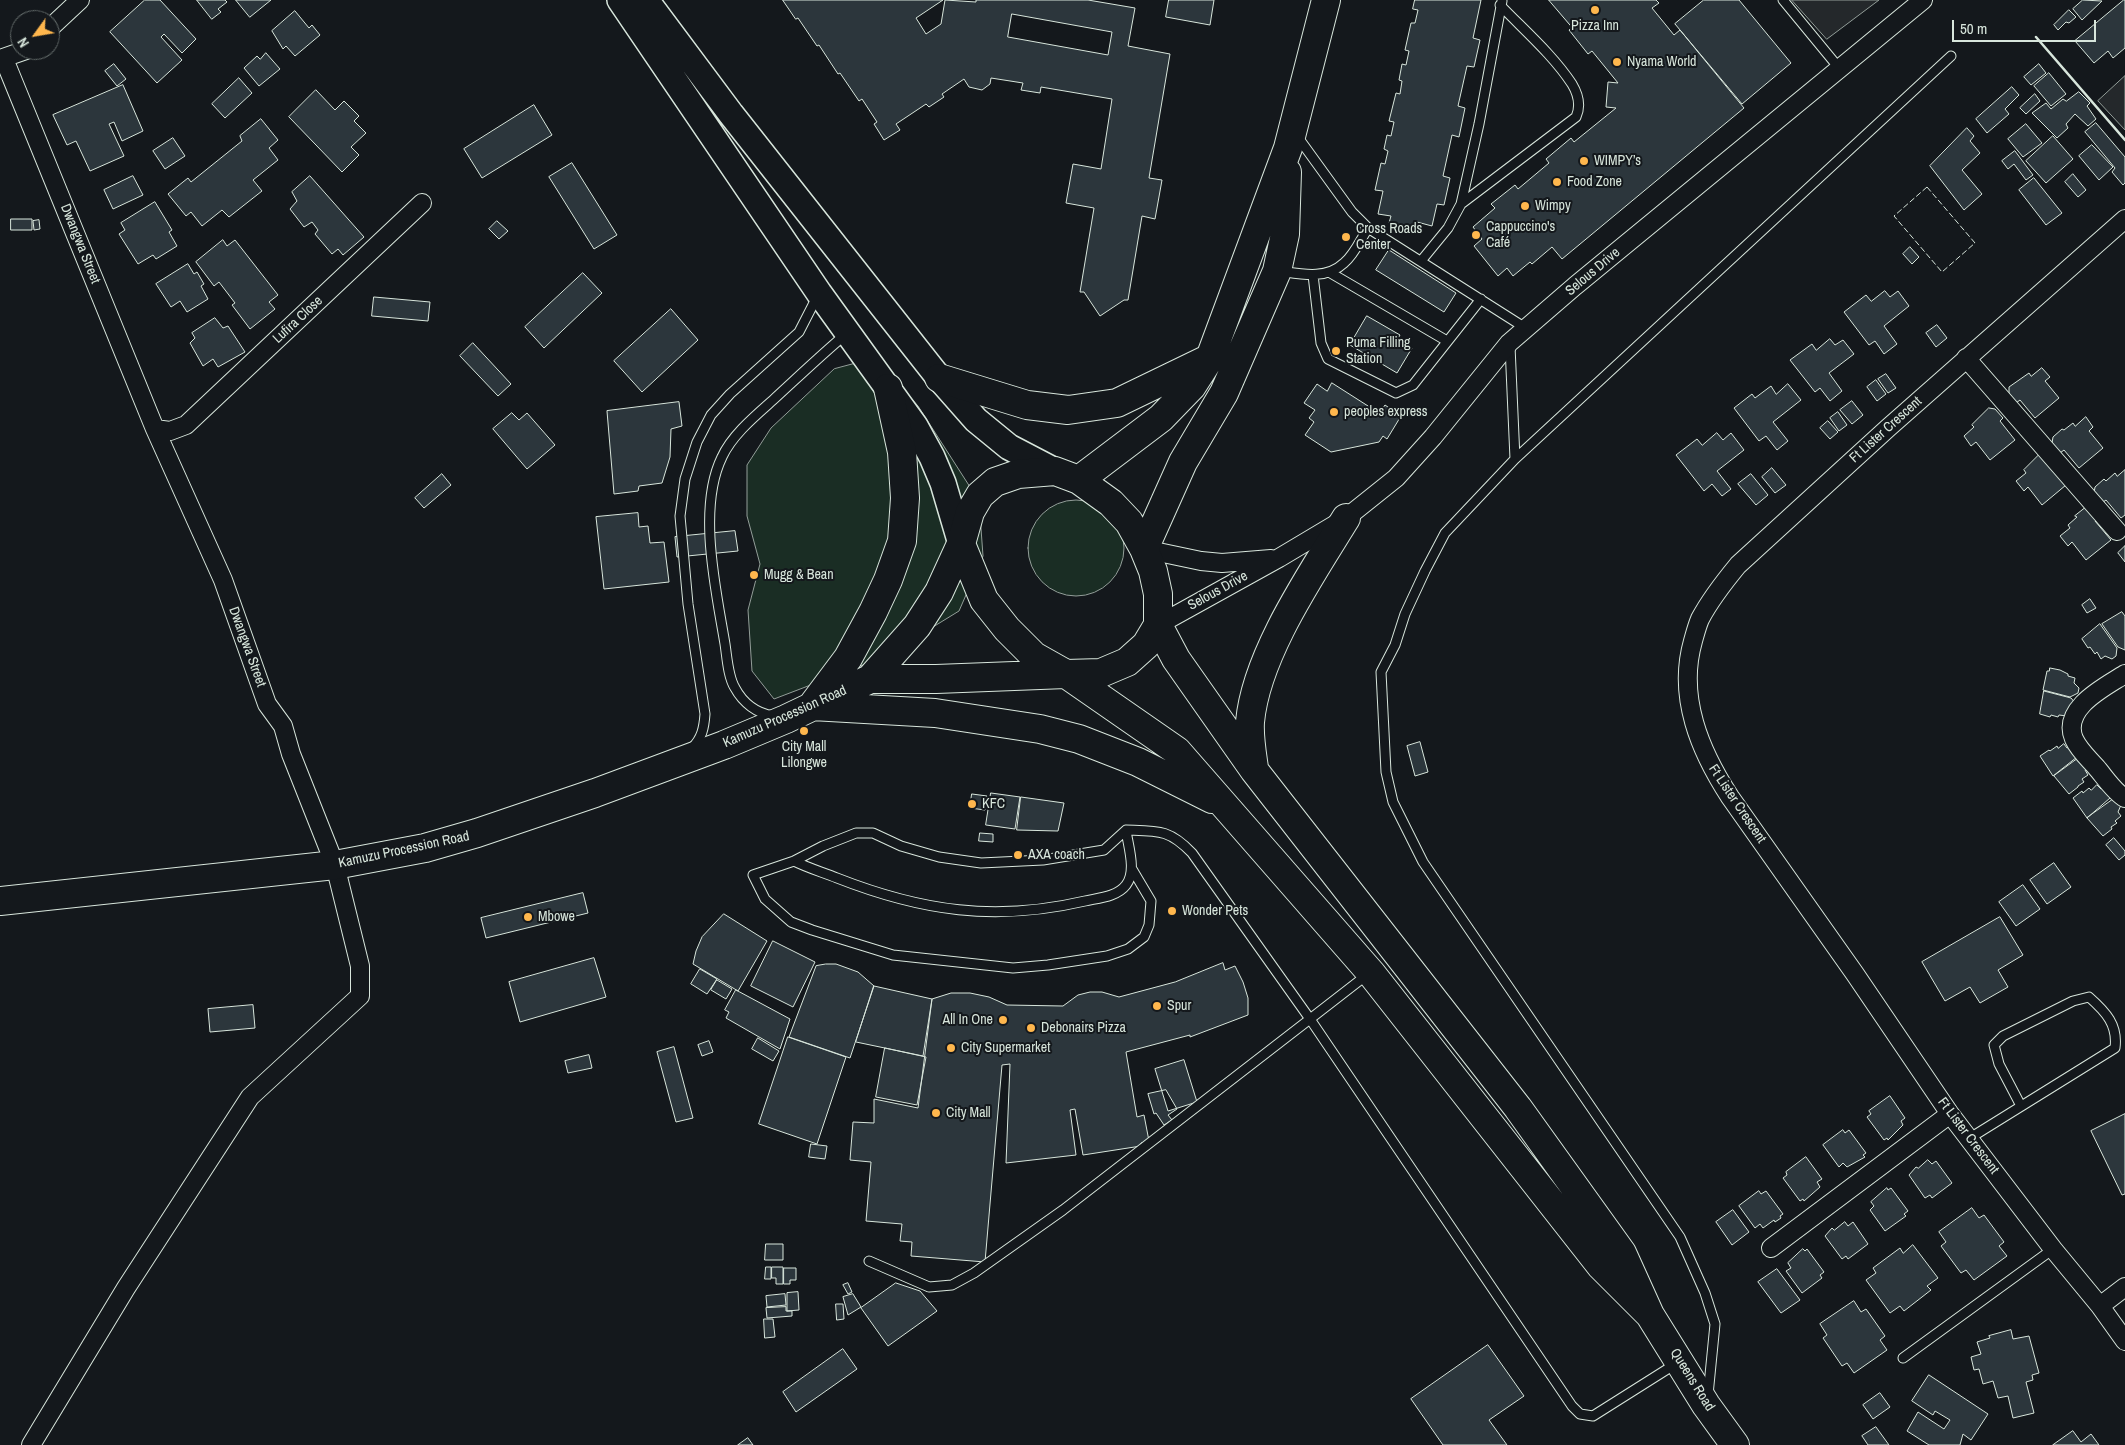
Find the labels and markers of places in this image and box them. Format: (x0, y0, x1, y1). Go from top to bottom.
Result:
marker: Pizza Inn (1589, 4, 1601, 16)
place label: Pizza Inn (1571, 18, 1619, 34)
place label: Nyama World (1627, 54, 1696, 70)
marker: Nyama World (1611, 56, 1623, 68)
place label: WIMPY’s (1594, 153, 1641, 169)
marker: WIMPY’s (1578, 155, 1590, 167)
place label: Food Zone (1567, 174, 1622, 190)
marker: Food Zone (1551, 176, 1563, 188)
place label: Wimpy (1535, 198, 1571, 214)
marker: Wimpy (1519, 200, 1531, 212)
place label: Cappuccino's Café (1486, 219, 1555, 252)
place label: Cross Roads Center (1356, 221, 1422, 253)
marker: Cappuccino's Café (1470, 229, 1482, 241)
marker: Cross Roads Center (1340, 231, 1352, 243)
place label: Puma Filling Station (1346, 335, 1410, 368)
marker: Puma Filling Station (1330, 345, 1342, 357)
place label: peoples express (1344, 404, 1428, 420)
marker: peoples express (1328, 406, 1340, 418)
place label: Mugg & Bean (764, 567, 834, 583)
marker: Mugg & Bean (748, 569, 760, 581)
marker: City Mall Lilongwe (798, 725, 810, 737)
place label: City Mall Lilongwe (781, 739, 827, 772)
place label: KFC (982, 796, 1005, 812)
marker: KFC (966, 798, 978, 810)
place label: AXA coach (1028, 847, 1085, 863)
marker: AXA coach (1012, 849, 1024, 861)
place label: Wonder Pets (1182, 903, 1248, 919)
marker: Wonder Pets (1166, 905, 1178, 917)
place label: Mbowe (538, 909, 575, 925)
marker: Mbowe (522, 911, 534, 923)
place label: Spur (1167, 998, 1191, 1014)
marker: Spur (1151, 1000, 1163, 1012)
place label: All In One (943, 1012, 993, 1028)
marker: All In One (997, 1014, 1009, 1026)
place label: Debonairs Pizza (1041, 1020, 1126, 1036)
marker: Debonairs Pizza (1025, 1022, 1037, 1034)
place label: City Supermarket (961, 1040, 1050, 1056)
marker: City Supermarket (945, 1042, 957, 1054)
place label: City Mall (946, 1105, 991, 1121)
marker: City Mall (930, 1107, 942, 1119)

